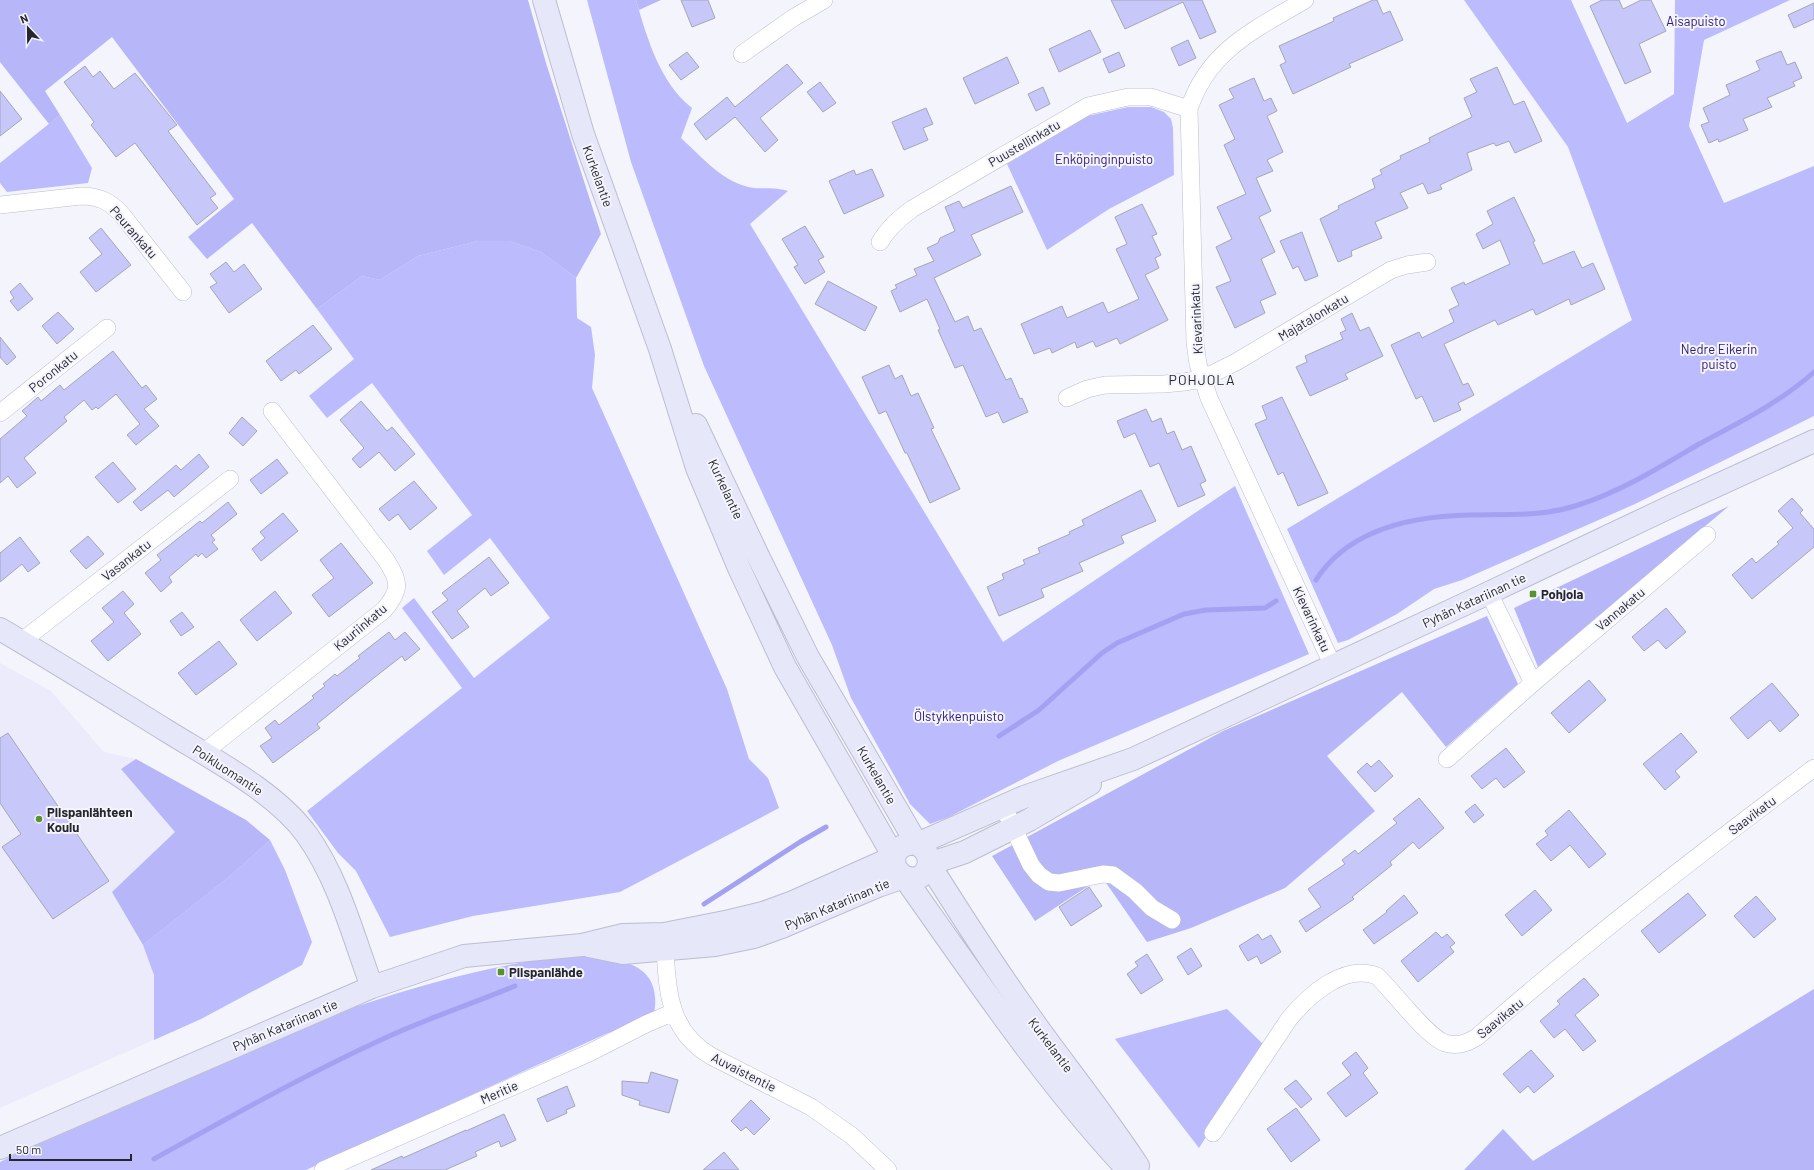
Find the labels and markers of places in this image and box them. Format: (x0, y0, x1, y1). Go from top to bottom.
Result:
place label: Pohjola (1541, 586, 1583, 602)
marker: Pohjola (1528, 589, 1538, 599)
place label: Piispanlähteen Koulu (47, 804, 133, 835)
marker: Piispanlähteen Koulu (34, 814, 44, 824)
place label: Piispanlähde (509, 964, 583, 980)
marker: Piispanlähde (496, 967, 506, 977)

